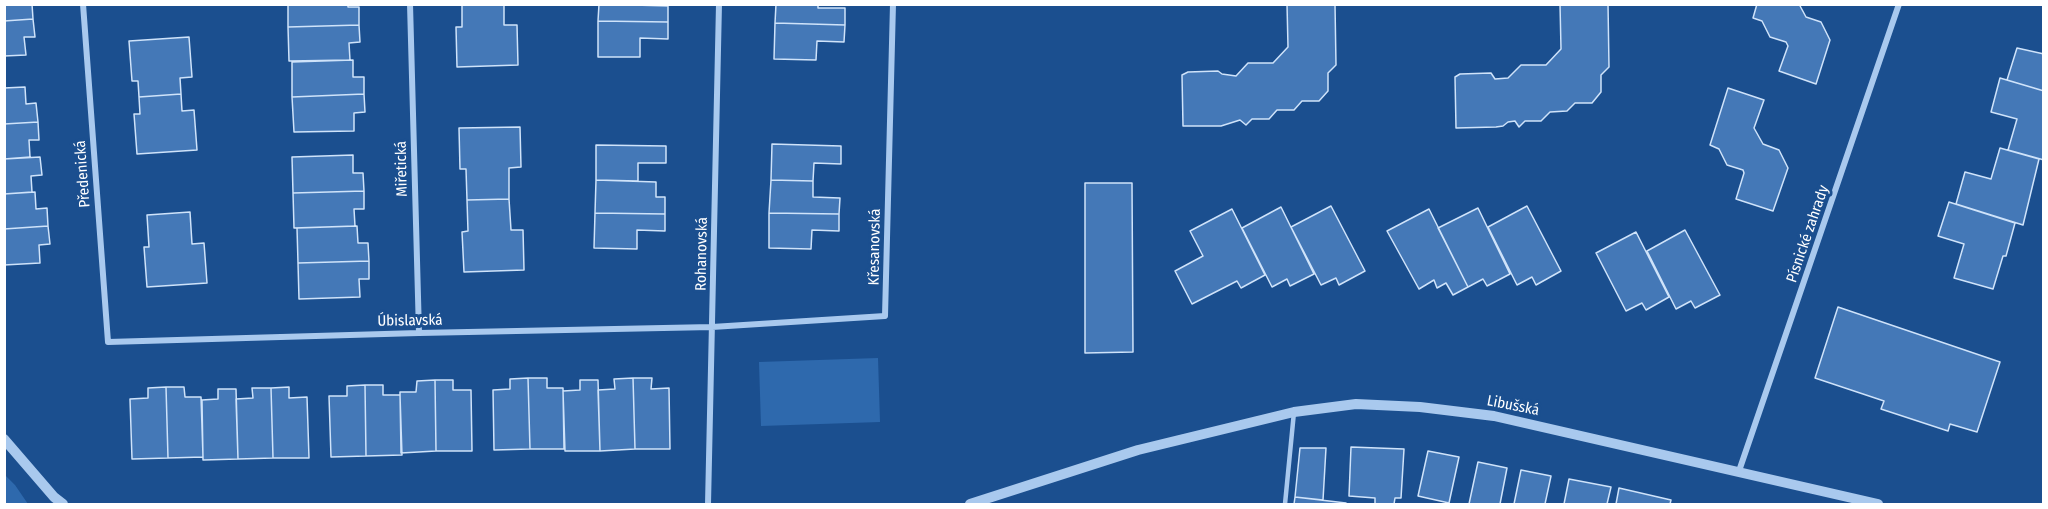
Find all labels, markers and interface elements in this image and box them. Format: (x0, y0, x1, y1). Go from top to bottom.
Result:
street label: Předenická (72, 140, 94, 208)
street label: Miřetická (393, 141, 411, 197)
street label: Písnické zahrady (1783, 183, 1833, 285)
street label: Křesanovská (865, 209, 885, 285)
street label: Rohanovská (692, 217, 712, 291)
street label: Úbislavská (377, 311, 443, 331)
street label: Libušská (1485, 392, 1541, 420)

